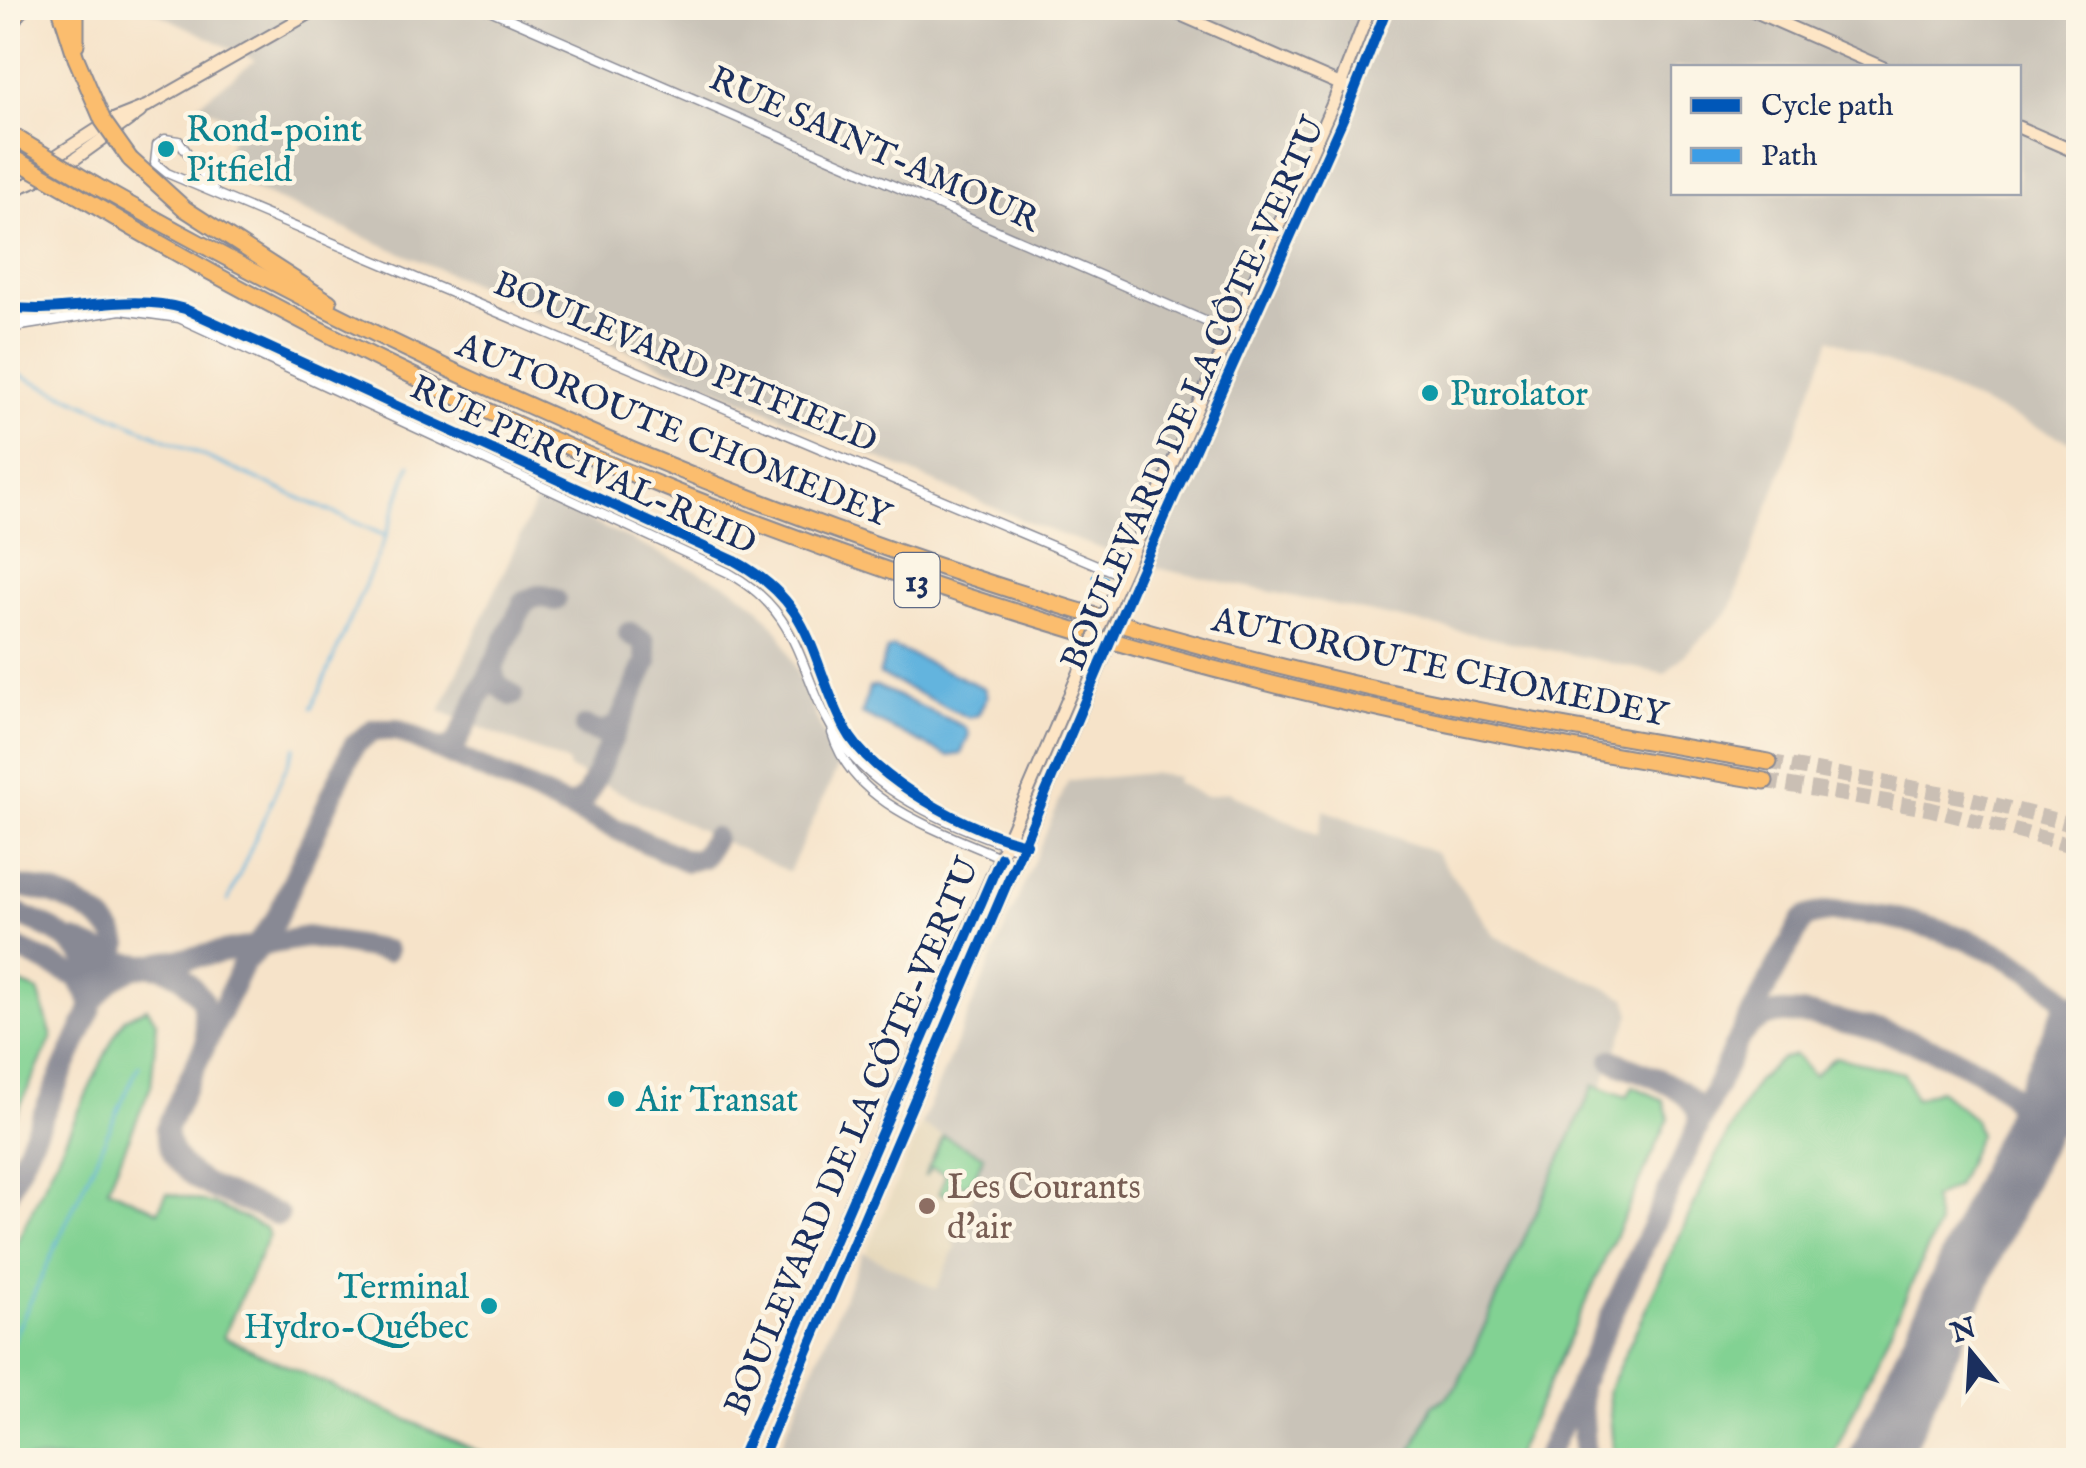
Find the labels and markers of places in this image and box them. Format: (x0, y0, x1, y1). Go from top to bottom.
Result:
place label: Rond-point Pitfield (186, 109, 362, 194)
marker: Rond-point Pitfield (155, 138, 177, 160)
place label: Purolator (1450, 373, 1588, 418)
marker: Purolator (1419, 382, 1441, 404)
place label: Air Transat (635, 1079, 798, 1124)
marker: Air Transat (605, 1088, 627, 1110)
place label: Les Courants d'air (947, 1166, 1141, 1251)
marker: Les Courants d'air (916, 1195, 938, 1217)
place label: Terminal Hydro-Québec (244, 1266, 469, 1351)
marker: Terminal Hydro-Québec (478, 1295, 500, 1317)

